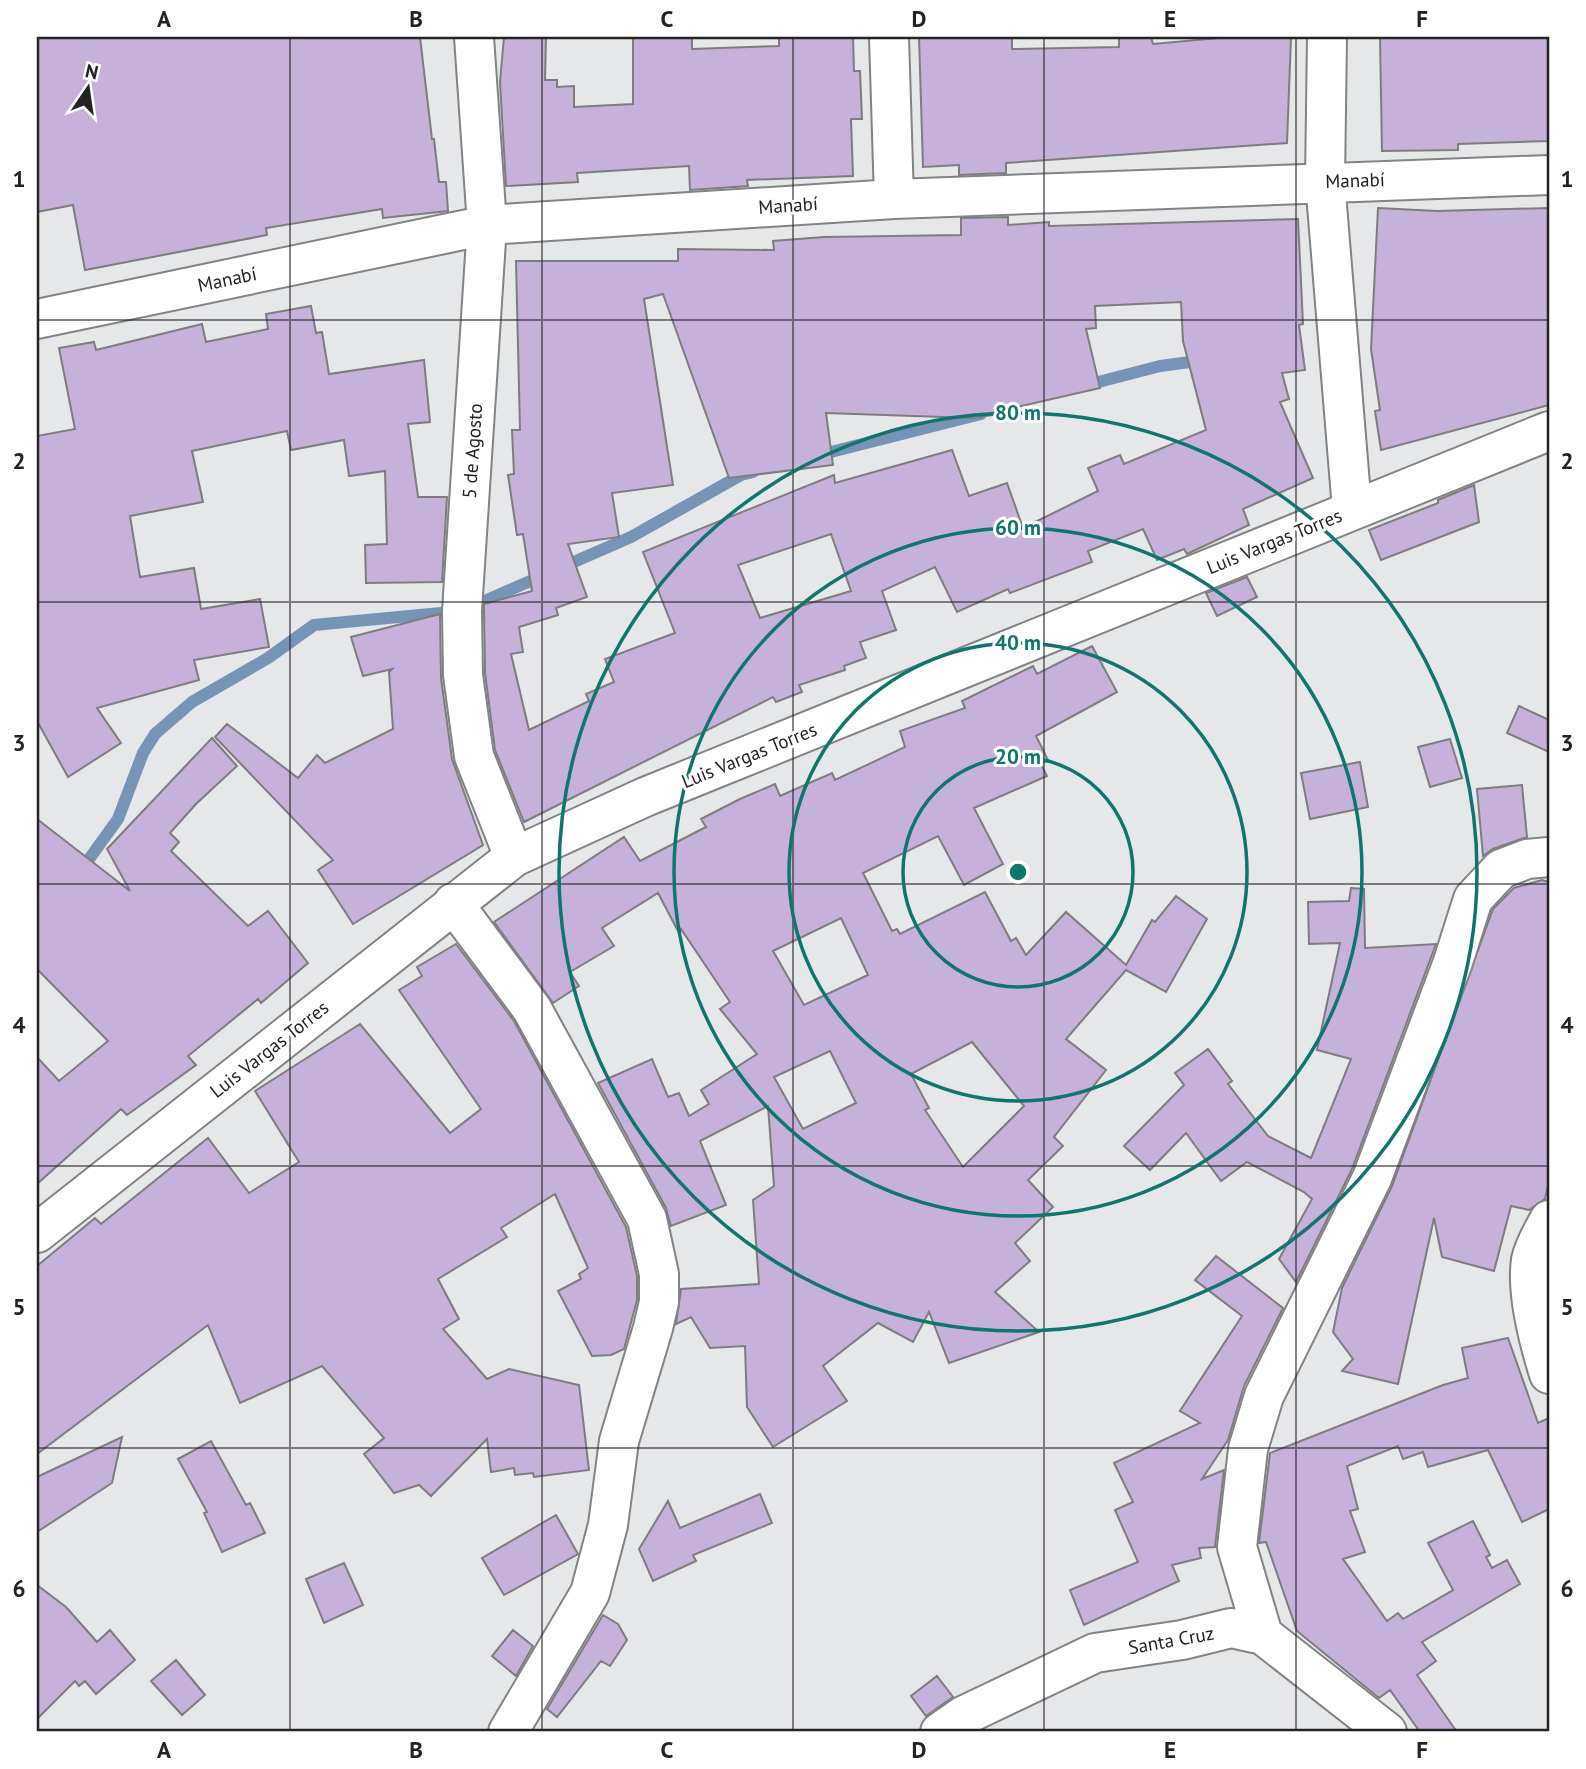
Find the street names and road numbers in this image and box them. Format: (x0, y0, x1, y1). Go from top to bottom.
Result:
street label: Manabí (1325, 167, 1385, 193)
street label: Manabí (757, 191, 819, 219)
street label: Manabí (195, 261, 259, 297)
street label: 5 de Agosto (457, 403, 487, 499)
street label: Luis Vargas Torres (1203, 503, 1345, 579)
street label: Luis Vargas Torres (678, 717, 820, 793)
street label: Luis Vargas Torres (205, 995, 333, 1103)
street label: Santa Cruz (1126, 1621, 1216, 1659)

